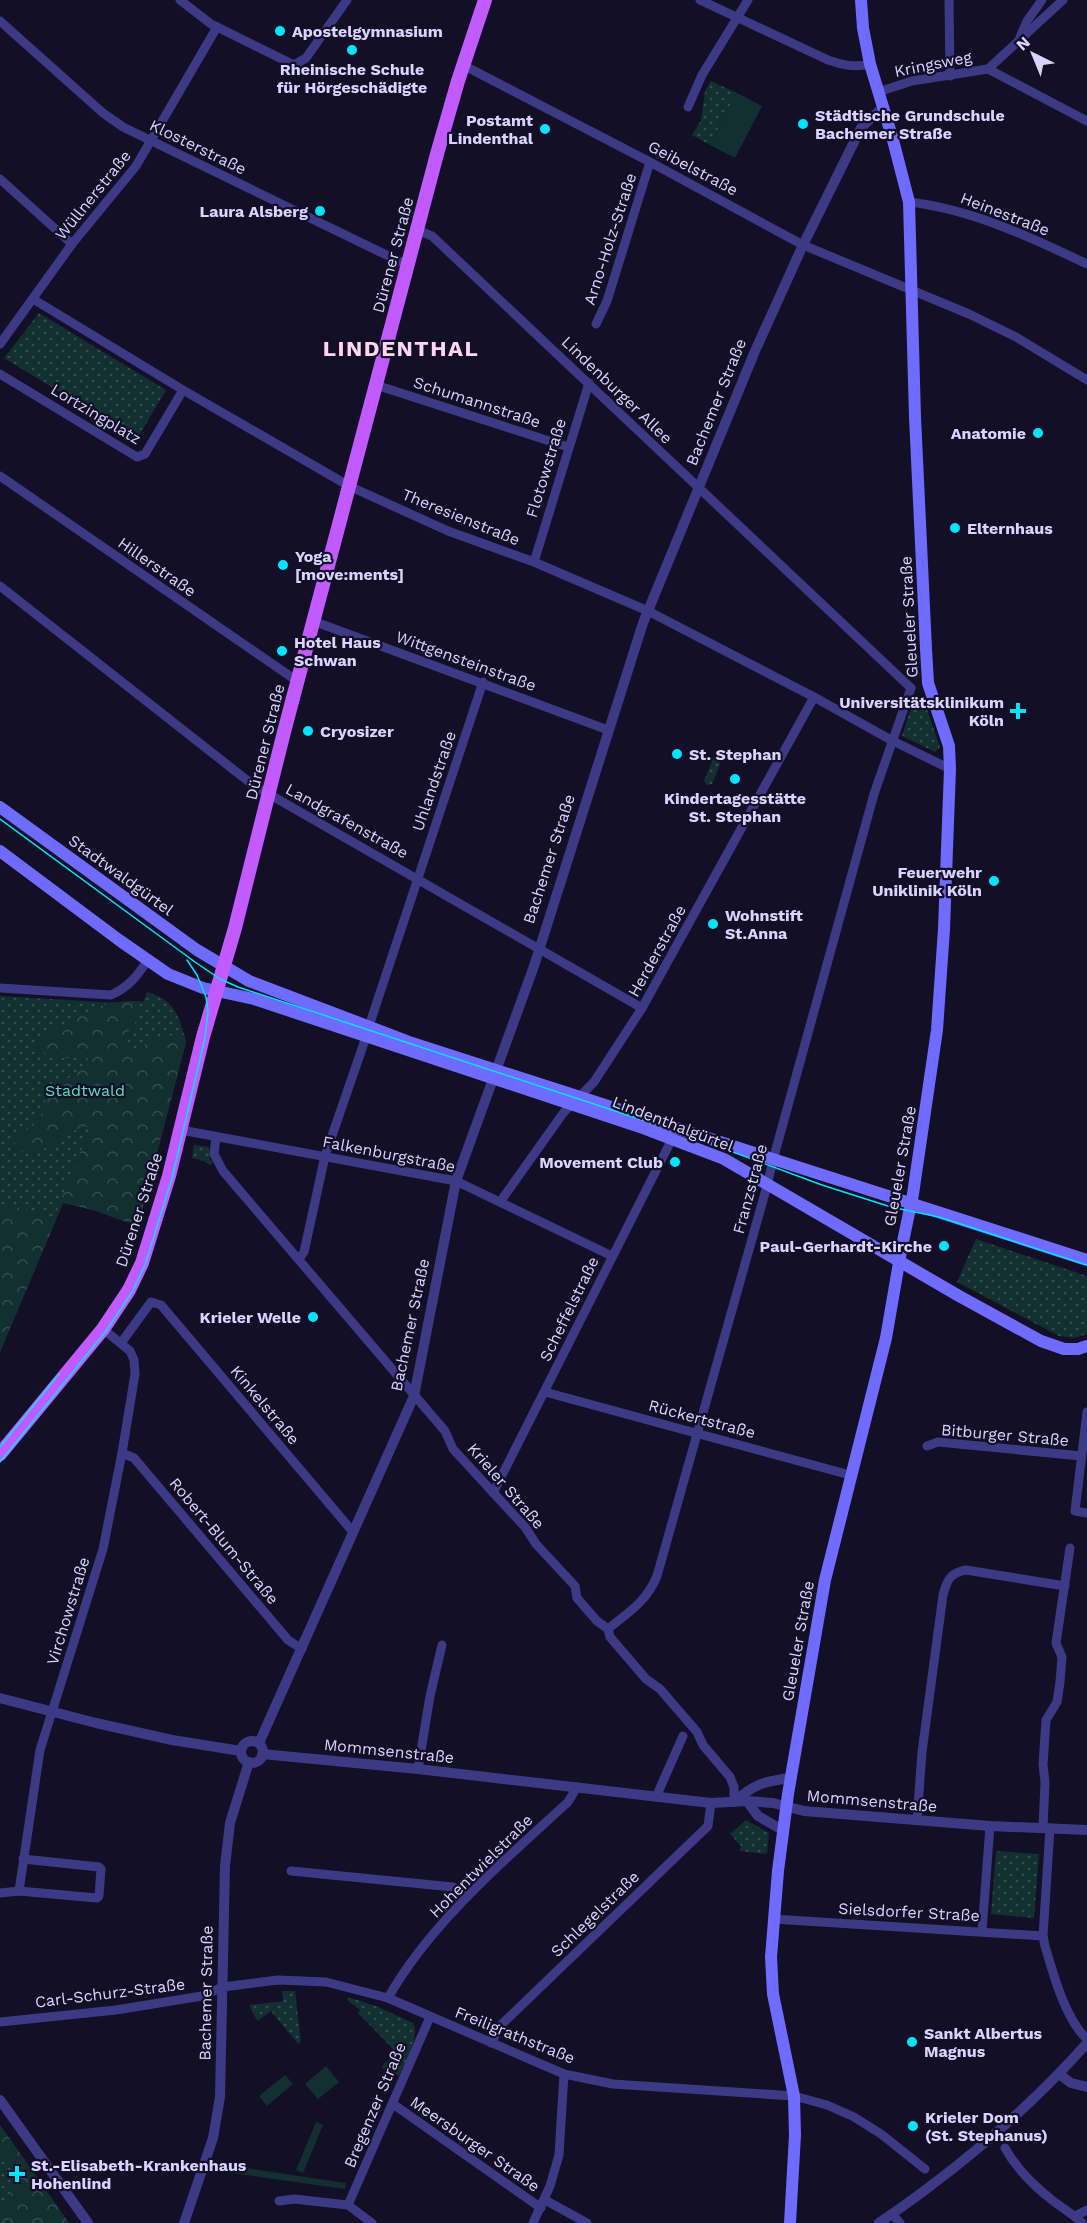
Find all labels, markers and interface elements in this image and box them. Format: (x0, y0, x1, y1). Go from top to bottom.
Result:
place label: Apostelgymnasium (292, 22, 443, 41)
marker: Apostelgymnasium (273, 24, 287, 38)
north arrow (1003, 24, 1063, 84)
text: N (1012, 32, 1034, 54)
marker: Rheinische Schule für Hörgeschädigte (345, 43, 359, 57)
street label: Kringsweg (893, 47, 974, 81)
place label: Rheinische Schule für Hörgeschädigte (277, 60, 427, 97)
place label: Städtische Grundschule Bachemer Straße (815, 106, 1005, 143)
place label: Postamt Lindenthal (448, 111, 534, 148)
street label: Klosterstraße (147, 115, 249, 179)
marker: Städtische Grundschule Bachemer Straße (796, 117, 810, 131)
marker: Postamt Lindenthal (538, 122, 552, 136)
street label: Geibelstraße (645, 136, 741, 200)
street label: Wüllnerstraße (51, 146, 135, 244)
street label: Arno-Holz-Straße (580, 170, 640, 308)
street label: Heinestraße (958, 188, 1052, 240)
street label: Dürener Straße (368, 195, 418, 315)
place label: Laura Alsberg (200, 202, 308, 221)
marker: Laura Alsberg (313, 204, 327, 218)
street label: Lindenburger Allee (558, 332, 676, 448)
district label: LINDENTHAL (323, 336, 479, 361)
street label: Bachemer Straße (682, 336, 750, 468)
street label: Schumannstraße (411, 372, 543, 432)
street label: Lortzingplatz (47, 380, 145, 448)
street label: Flotowstraße (522, 416, 570, 520)
place label: Anatomie (951, 424, 1026, 443)
marker: Anatomie (1031, 426, 1045, 440)
street label: Theresienstraße (399, 485, 523, 549)
place label: Elternhaus (967, 519, 1053, 538)
marker: Elternhaus (948, 521, 962, 535)
street label: Hillerstraße (114, 533, 200, 601)
place label: Yoga [move:ments] (295, 547, 404, 584)
street label: Gleueler Straße (896, 556, 922, 678)
marker: Yoga [move:ments] (276, 558, 290, 572)
street label: Wittgensteinstraße (393, 627, 539, 695)
place label: Hotel Haus Schwan (294, 633, 381, 670)
marker: Hotel Haus Schwan (275, 644, 289, 658)
street label: Dürener Straße (241, 682, 289, 802)
place label: Universitätsklinikum Köln (839, 693, 1004, 730)
marker: Universitätsklinikum Köln (1009, 702, 1027, 720)
place label: Cryosizer (320, 722, 394, 741)
marker: Cryosizer (301, 724, 315, 738)
street label: Uhlandstraße (408, 728, 460, 834)
place label: St. Stephan (689, 745, 781, 764)
marker: St. Stephan (670, 747, 684, 761)
marker: Kindertagesstätte St. Stephan (728, 772, 742, 786)
street label: Landgrafenstraße (282, 779, 412, 863)
place label: Kindertagesstätte St. Stephan (664, 789, 806, 826)
street label: Bachemer Straße (519, 792, 579, 926)
street label: Stadtwaldgürtel (65, 831, 177, 920)
place label: Feuerwehr Uniklinik Köln (872, 863, 982, 900)
marker: Feuerwehr Uniklinik Köln (987, 874, 1001, 888)
street label: Herderstraße (624, 902, 690, 1000)
place label: Wohnstift St.Anna (725, 906, 803, 943)
marker: Wohnstift St.Anna (706, 917, 720, 931)
park label: Stadtwald (45, 1081, 125, 1100)
street label: Lindenthalgürtel (610, 1092, 737, 1156)
street label: Gleueler Straße (880, 1104, 920, 1228)
street label: Falkenburgstraße (321, 1132, 457, 1176)
street label: Franzstraße (729, 1142, 771, 1236)
street label: Dürener Straße (112, 1150, 166, 1270)
place label: Movement Club (539, 1153, 663, 1172)
marker: Movement Club (668, 1155, 682, 1169)
place label: Paul-Gerhardt-Kirche (760, 1237, 932, 1256)
marker: Paul-Gerhardt-Kirche (937, 1239, 951, 1253)
street label: Scheffelstraße (535, 1253, 603, 1365)
street label: Bachemer Straße (387, 1257, 433, 1393)
place label: Krieler Welle (200, 1308, 301, 1327)
marker: Krieler Welle (306, 1310, 320, 1324)
street label: Kinkelstraße (226, 1362, 304, 1448)
street label: Rückertstraße (647, 1396, 757, 1442)
street label: Bitburger Straße (940, 1420, 1070, 1450)
street label: Krieler Straße (464, 1439, 548, 1533)
street label: Robert-Blum-Straße (165, 1474, 283, 1608)
street label: Virchowstraße (43, 1555, 93, 1667)
street label: Gleueler Straße (778, 1579, 818, 1703)
street label: Mommsenstraße (323, 1735, 455, 1767)
street label: Mommsenstraße (806, 1786, 938, 1816)
street label: Hohentwielstraße (425, 1810, 537, 1922)
street label: Schlegelstraße (547, 1867, 643, 1961)
street label: Sielsdorfer Straße (838, 1899, 980, 1925)
street label: Bachemer Straße (195, 1925, 217, 2061)
street label: Carl-Schurz-Straße (34, 1974, 186, 2012)
street label: Freiligrathstraße (452, 2002, 578, 2068)
place label: Sankt Albertus Magnus (924, 2024, 1043, 2061)
marker: Sankt Albertus Magnus (905, 2035, 919, 2049)
street label: Bregenzer Straße (340, 2039, 410, 2171)
street label: Meersburger Straße (407, 2092, 543, 2196)
place label: Krieler Dom (St. Stephanus) (925, 2108, 1048, 2145)
marker: Krieler Dom (St. Stephanus) (906, 2119, 920, 2133)
place label: St.-Elisabeth-Krankenhaus Hohenlind (31, 2156, 247, 2193)
marker: St.-Elisabeth-Krankenhaus Hohenlind (8, 2165, 26, 2183)

